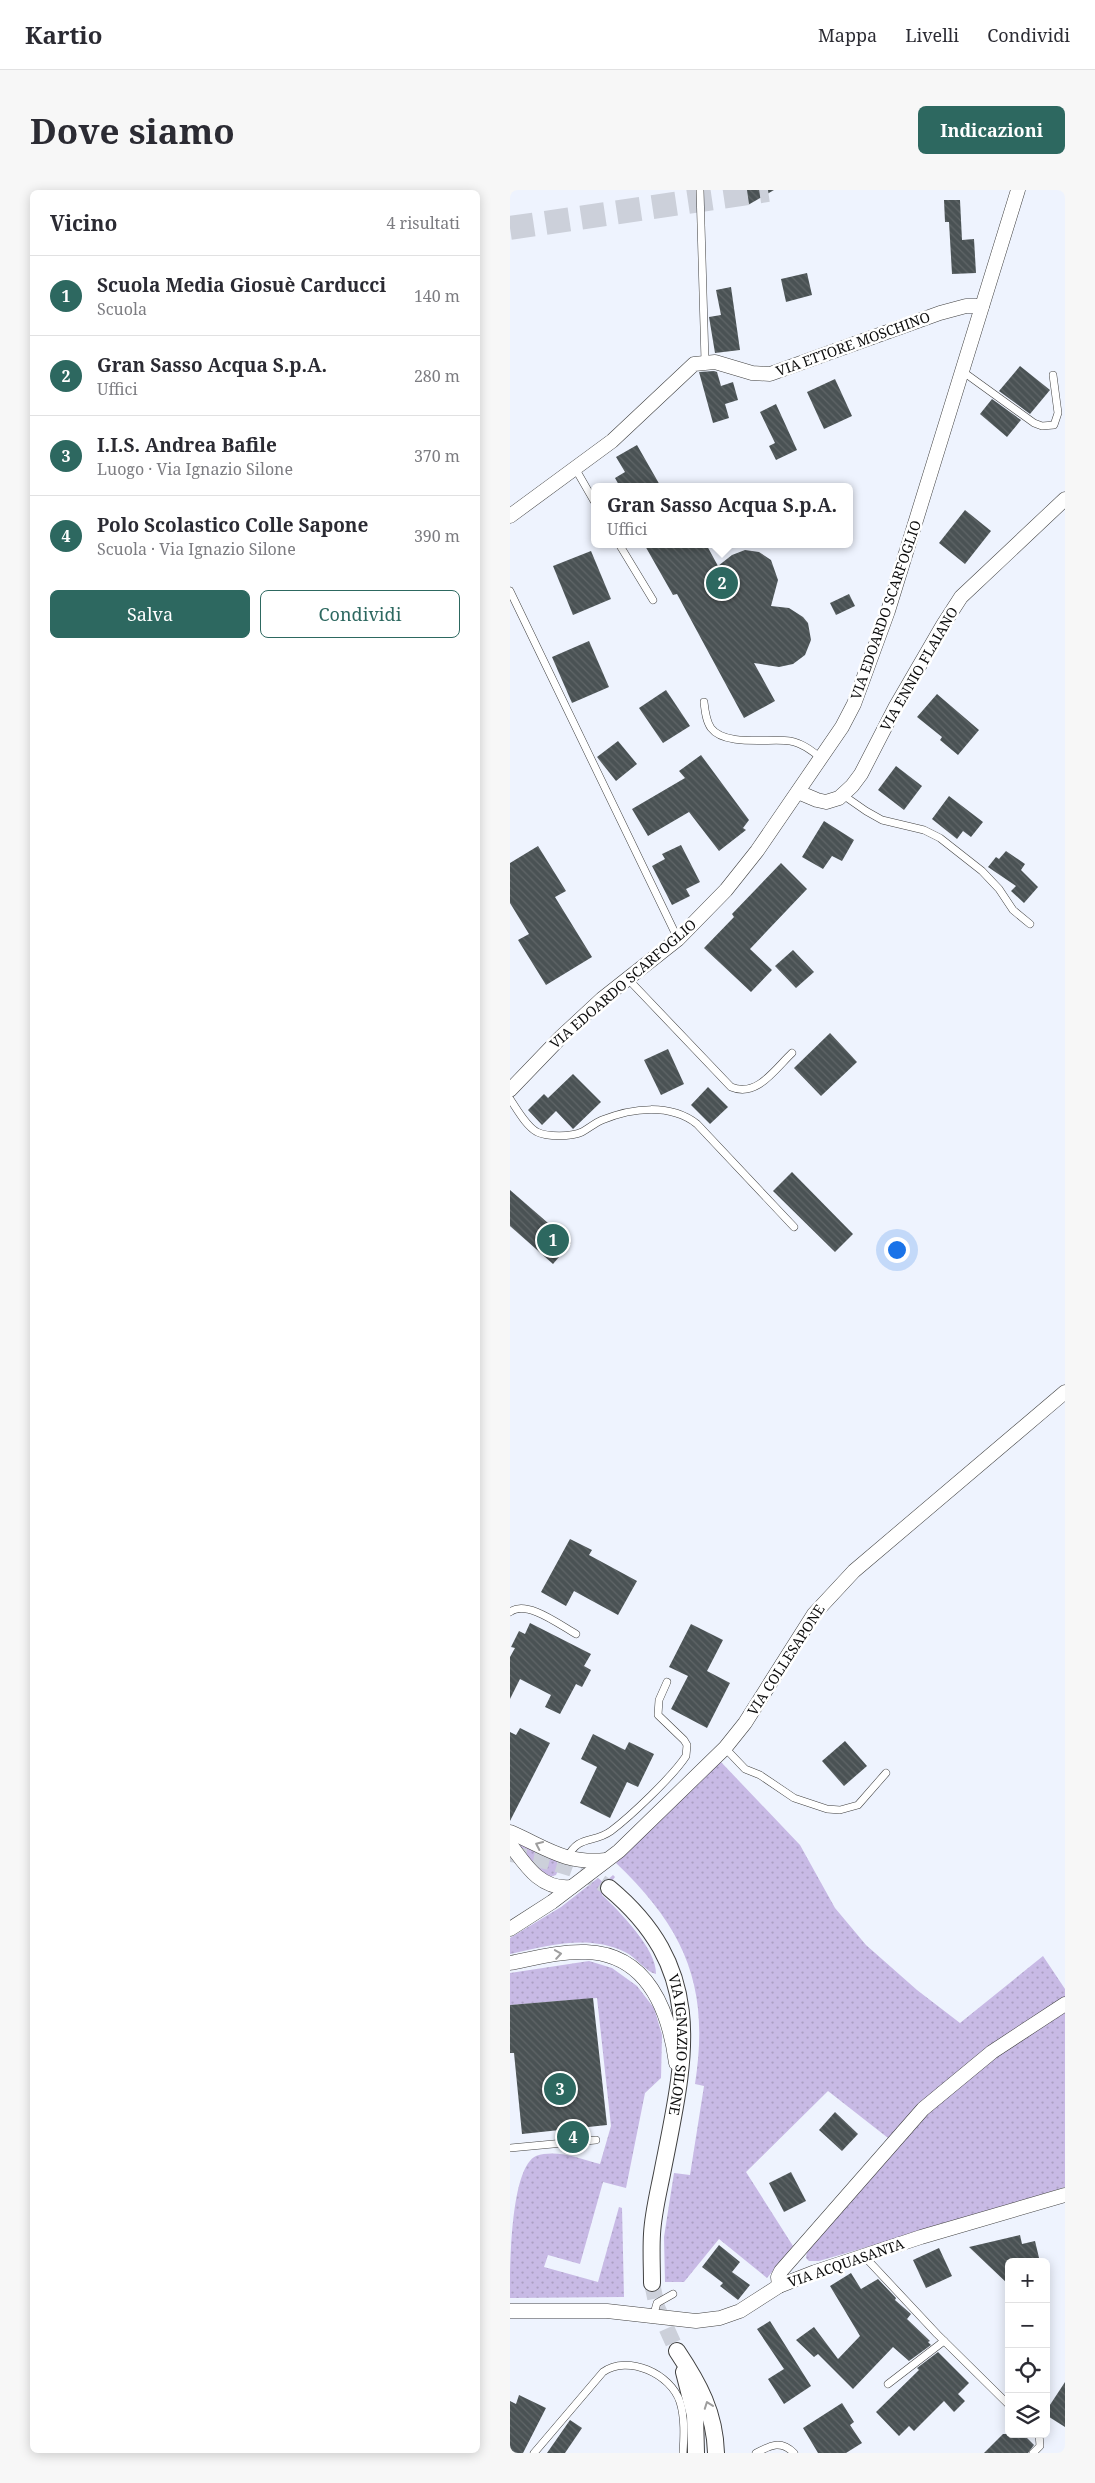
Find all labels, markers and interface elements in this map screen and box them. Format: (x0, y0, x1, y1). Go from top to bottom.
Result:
text: Kartio (25, 18, 102, 51)
text: Mappa (818, 23, 877, 47)
text: Livelli (905, 23, 959, 47)
text: Condividi (987, 23, 1070, 47)
button: Indicazioni (918, 106, 1065, 154)
text: Dove siamo (30, 107, 235, 154)
text: Vicino (50, 209, 117, 237)
text: 4 risultati (387, 212, 460, 234)
text: Scuola Media Giosuè Carducci (97, 272, 386, 298)
text: 1 (61, 285, 71, 307)
text: 140 m (414, 285, 460, 307)
text: Scuola (97, 298, 147, 320)
street label: VIA ETTORE MOSCHINO (773, 307, 933, 380)
text: Gran Sasso Acqua S.p.A. (97, 352, 327, 378)
text: 2 (61, 365, 71, 387)
text: 280 m (414, 365, 460, 387)
text: Uffici (97, 378, 138, 400)
text: I.I.S. Andrea Bafile (97, 432, 277, 458)
text: 3 (61, 445, 71, 467)
text: 370 m (414, 445, 460, 467)
text: Luogo · Via Ignazio Silone (97, 458, 293, 480)
popup (591, 483, 853, 548)
text: Gran Sasso Acqua S.p.A. (607, 492, 837, 518)
text: Polo Scolastico Colle Sapone (97, 512, 368, 538)
text: Uffici (607, 518, 647, 540)
street label: VIA EDOARDO SCARFOGLIO (846, 518, 925, 702)
text: 4 (61, 525, 71, 547)
text: 390 m (414, 525, 460, 547)
text: Scuola · Via Ignazio Silone (97, 538, 296, 560)
pin: 2 (706, 564, 738, 602)
button: Salva (50, 590, 250, 638)
button: Condividi (260, 590, 460, 638)
street label: VIA ENNIO FLAIANO (875, 603, 962, 734)
street label: VIA EDOARDO SCARFOGLIO (545, 915, 700, 1053)
pin: 1 (537, 1221, 569, 1259)
your location (884, 1237, 910, 1263)
street label: VIA COLLESAPONE (743, 1600, 829, 1719)
one-way arrow (535, 1841, 544, 1851)
one-way arrow (554, 1949, 562, 1960)
street label: VIA IGNAZIO SILONE (664, 1972, 692, 2117)
pin: 3 (544, 2070, 576, 2108)
pin: 4 (557, 2118, 589, 2156)
street label: VIA ACQUASANTA (785, 2234, 907, 2291)
map controls (1005, 2258, 1050, 2438)
button: + (1005, 2258, 1050, 2303)
button: − (1005, 2303, 1050, 2348)
button: locate (1005, 2348, 1050, 2393)
button: layers (1005, 2393, 1050, 2438)
one-way arrow (704, 2401, 714, 2410)

